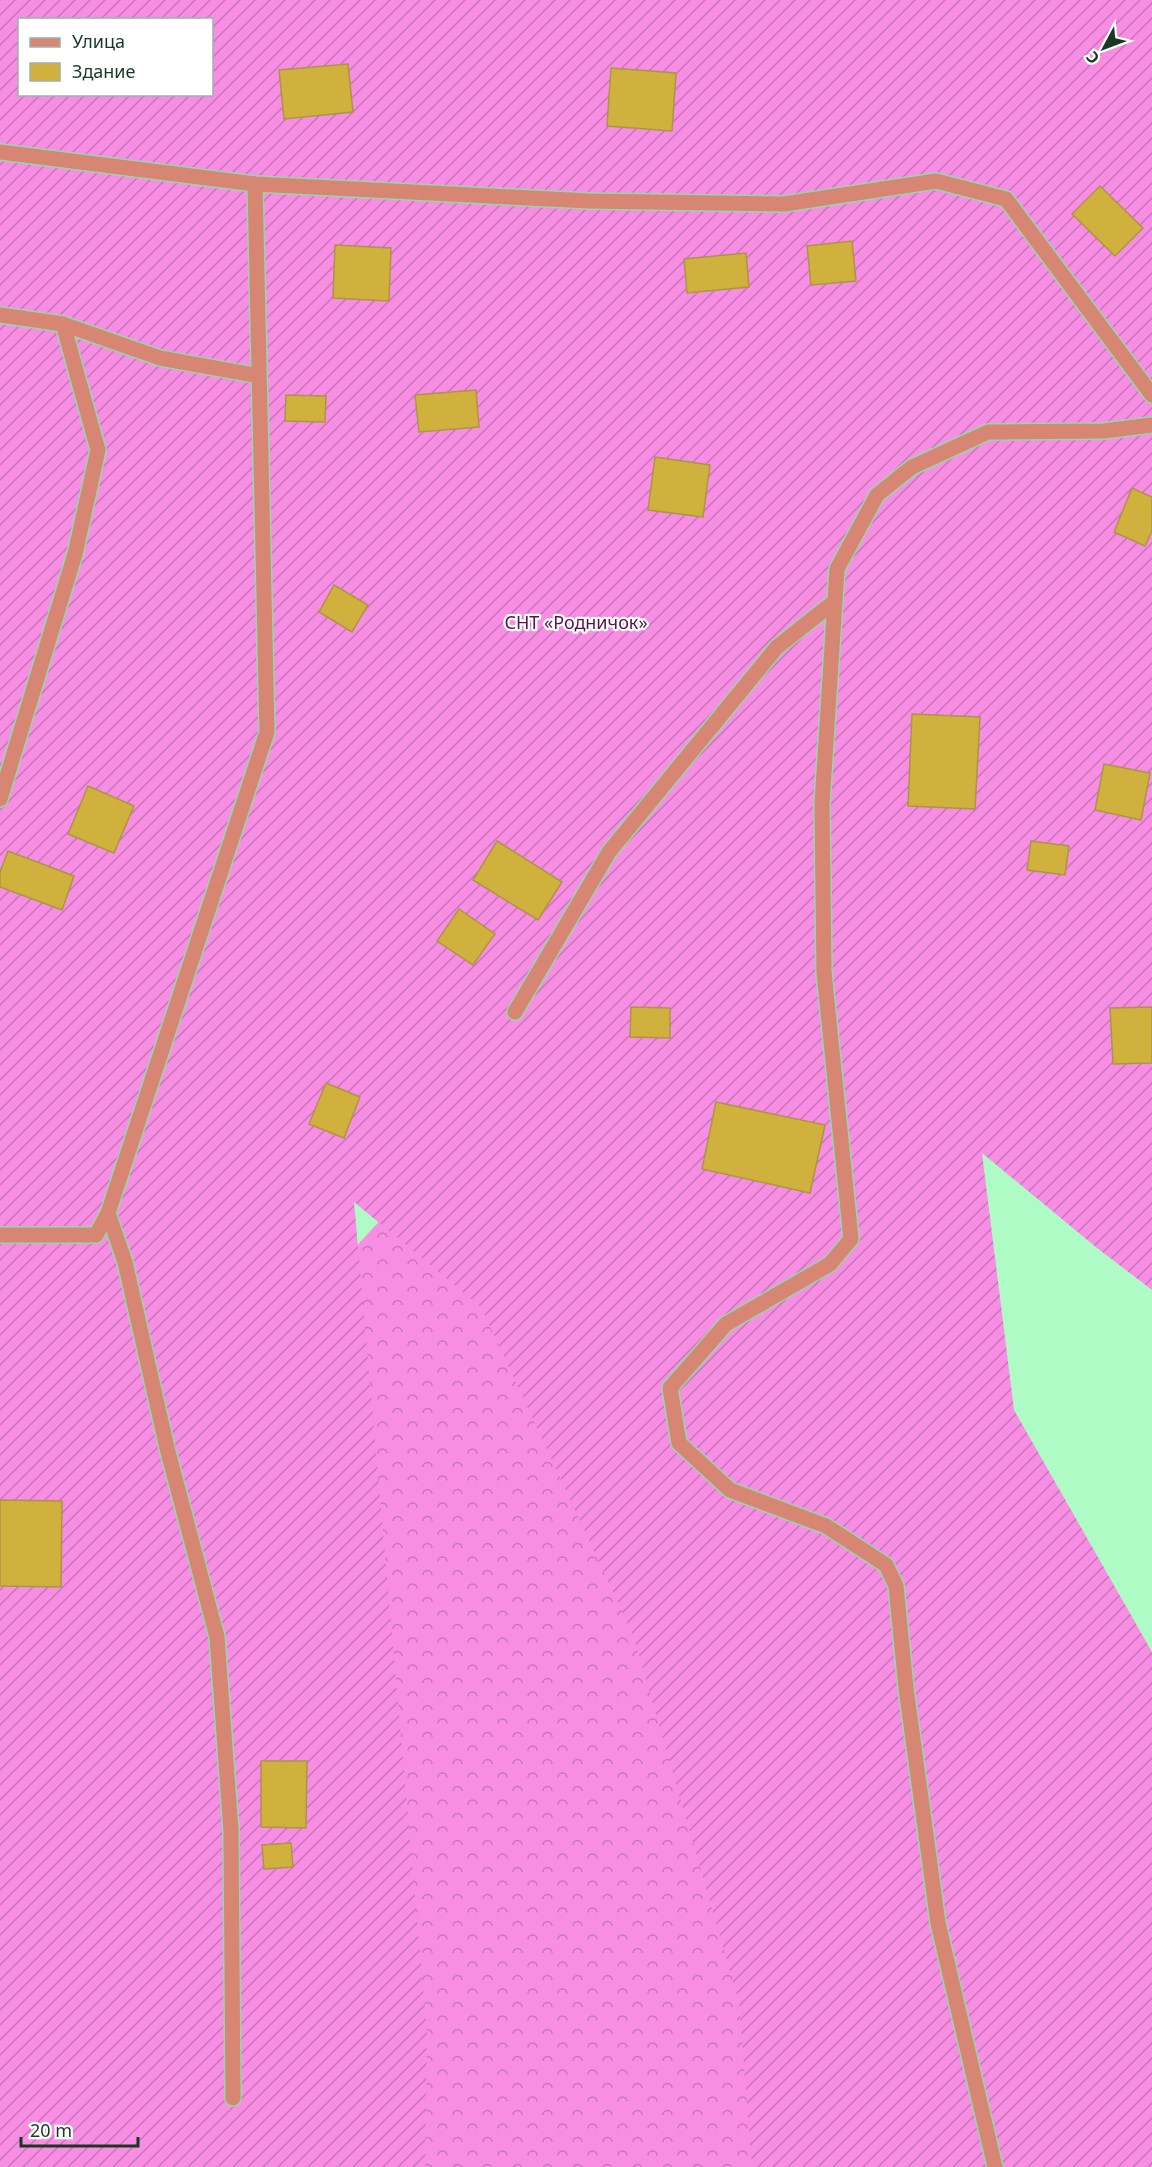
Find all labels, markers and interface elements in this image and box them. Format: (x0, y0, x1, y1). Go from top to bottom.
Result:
legend (18, 18, 213, 96)
north arrow (1074, 18, 1134, 78)
text: Улица (72, 29, 125, 53)
text: С (1081, 47, 1104, 69)
text: Здание (72, 59, 136, 83)
park label: СНТ «Родничок» (504, 610, 648, 634)
scale bar (21, 2110, 138, 2148)
text: 20 m (30, 2118, 72, 2142)

